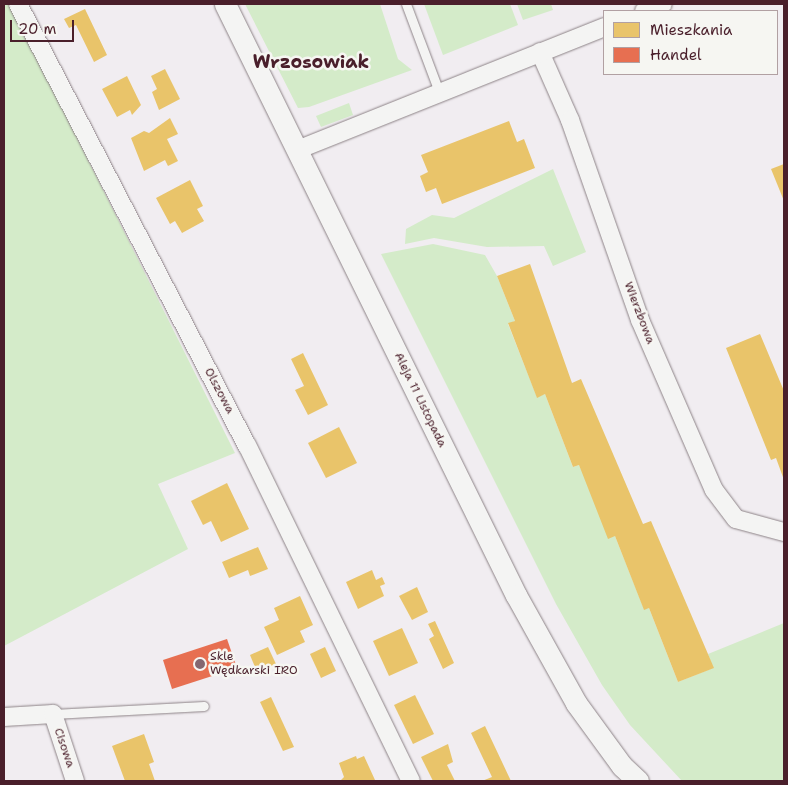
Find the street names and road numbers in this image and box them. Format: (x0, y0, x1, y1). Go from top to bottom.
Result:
street label: Wierzbowa (621, 280, 657, 346)
street label: Aleja 11 Listopada (391, 350, 449, 450)
street label: Olszowa (201, 366, 237, 416)
street label: Cisowa (51, 726, 77, 770)

